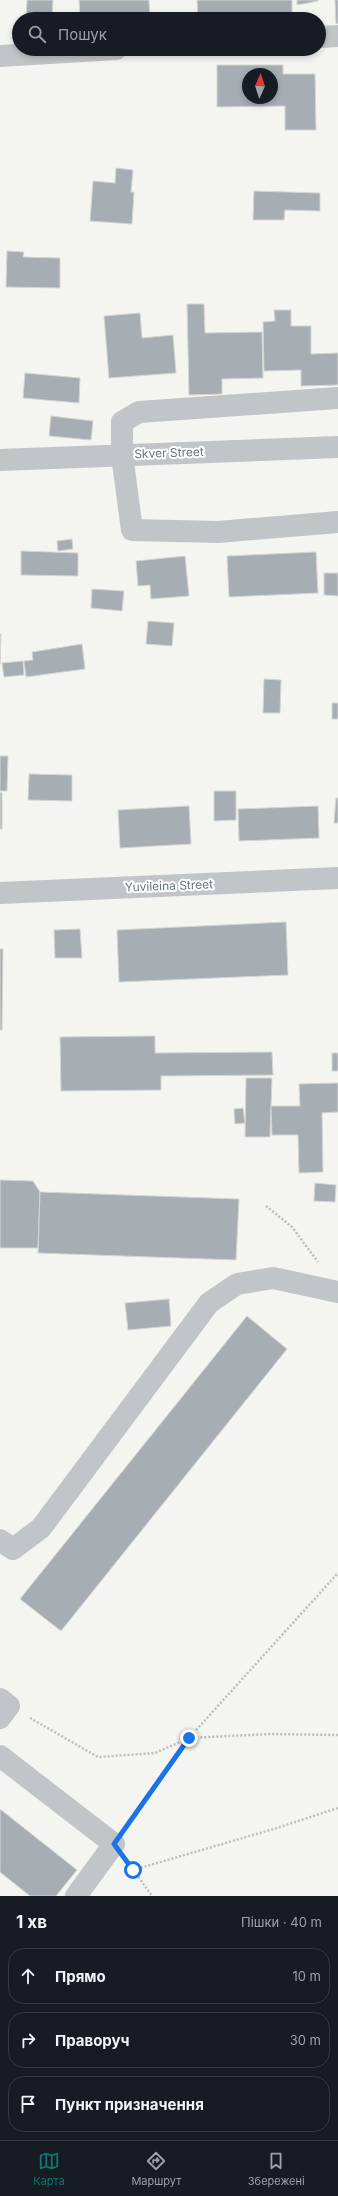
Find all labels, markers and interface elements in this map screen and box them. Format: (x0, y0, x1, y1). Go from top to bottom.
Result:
search box (12, 12, 326, 56)
icon: search (26, 23, 48, 45)
text: Пошук (58, 25, 107, 44)
north arrow (242, 68, 278, 104)
street label: Skver Street (134, 444, 204, 461)
street label: Yuvileina Street (125, 876, 213, 895)
route end (180, 1729, 198, 1747)
route start (124, 1861, 142, 1879)
text: 1 хв (16, 1912, 47, 1932)
text: Пішки · 40 m (241, 1914, 322, 1930)
icon: ahead (17, 1965, 39, 1987)
text: Прямо (55, 1967, 106, 1986)
text: 10 m (292, 1968, 321, 1984)
icon: right (17, 2029, 39, 2051)
text: Праворуч (55, 2031, 129, 2050)
text: 30 m (290, 2032, 321, 2048)
icon: arrive (17, 2093, 39, 2115)
text: Пункт призначення (55, 2095, 204, 2114)
tab: Карта (33, 2150, 65, 2188)
tab: Маршрут (131, 2150, 181, 2188)
tab: Збережені (248, 2150, 305, 2188)

